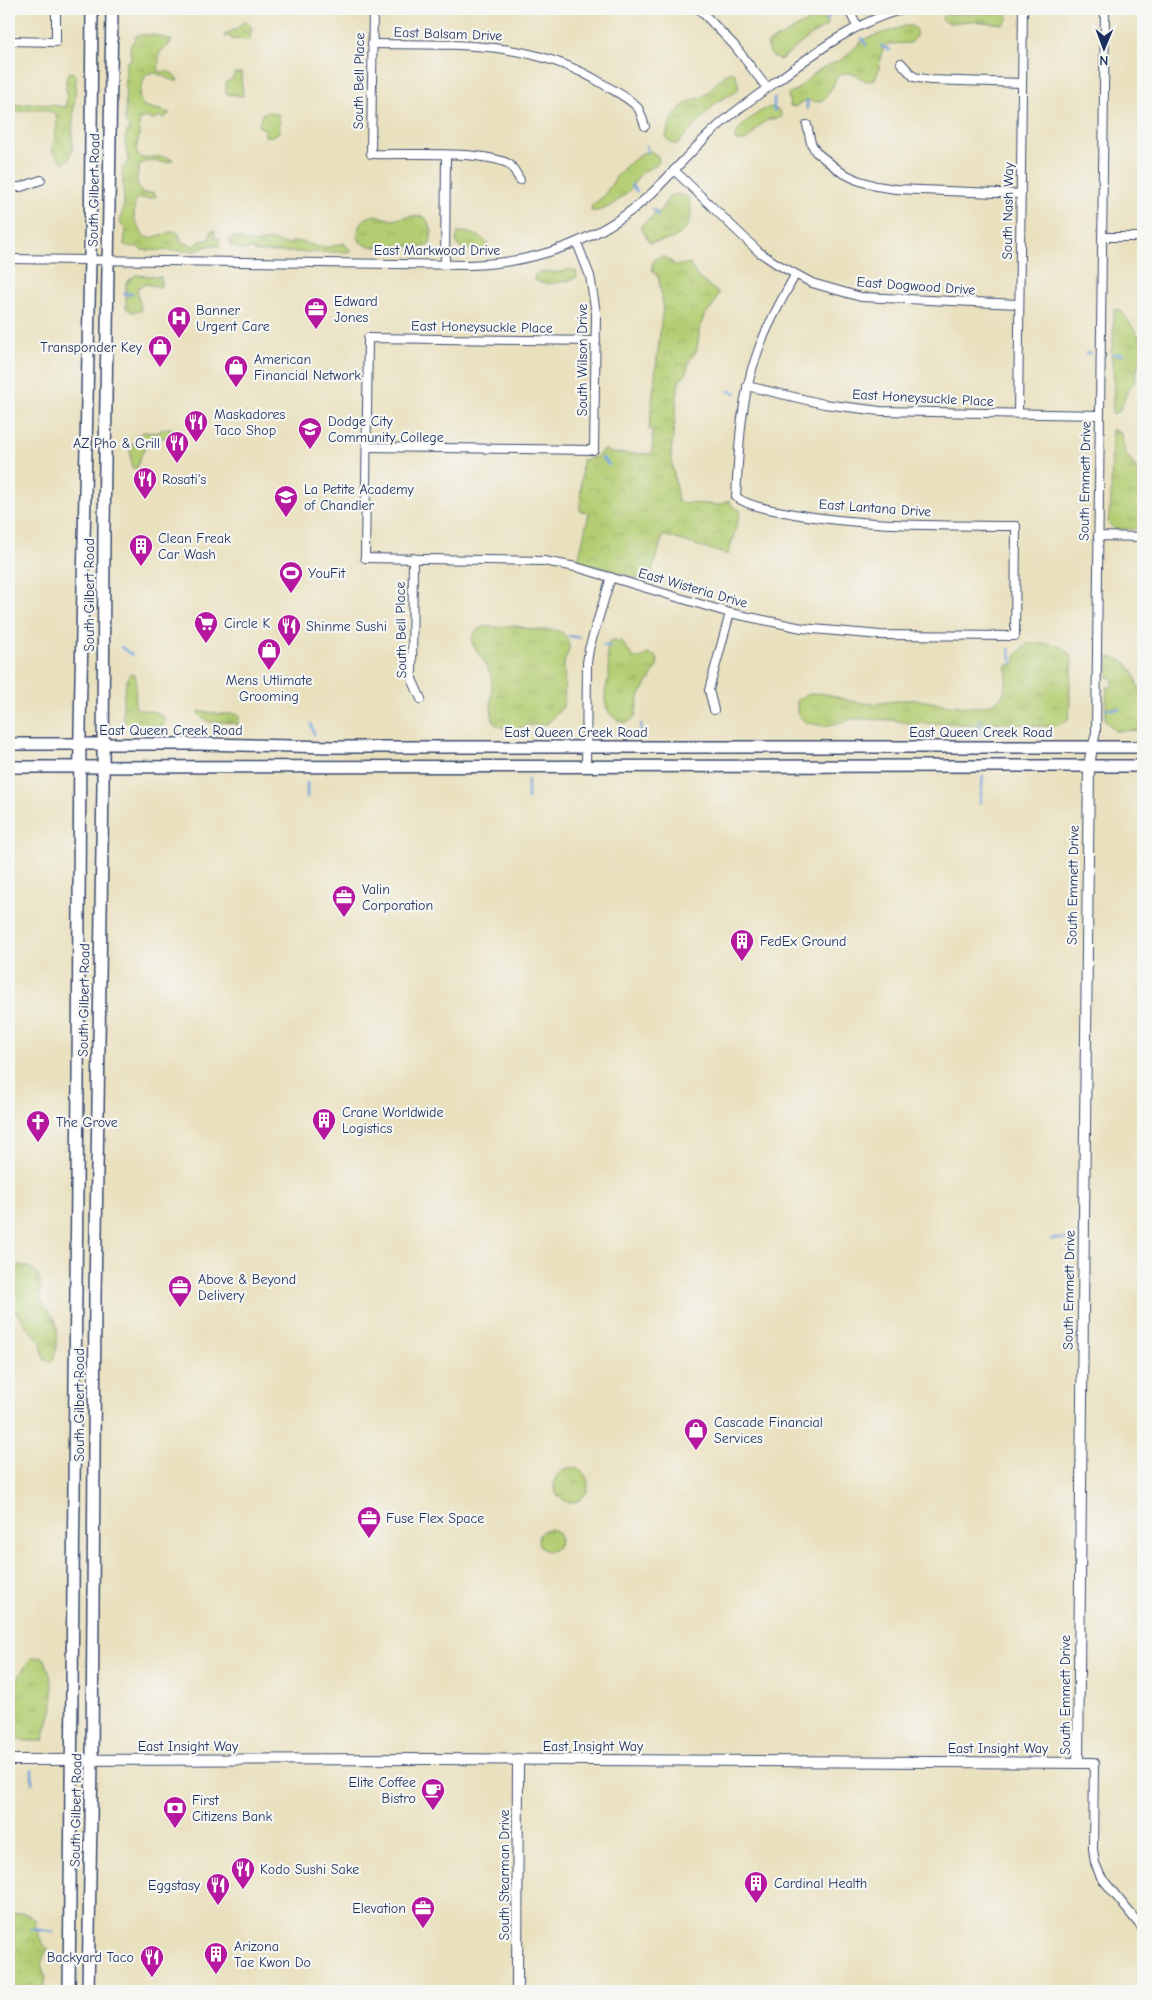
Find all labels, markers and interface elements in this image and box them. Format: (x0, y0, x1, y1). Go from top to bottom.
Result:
north arrow (1080, 22, 1130, 72)
street label: East Balsam Drive (393, 24, 503, 44)
street label: South Bell Place (350, 32, 368, 130)
text: N (1099, 52, 1108, 69)
street label: South Gilbert Road (85, 133, 103, 247)
street label: South Nash Way (999, 161, 1017, 260)
street label: East Markwood Drive (374, 242, 500, 259)
street label: East Dogwood Drive (856, 273, 976, 299)
place label: Edward Jones (334, 293, 378, 326)
office icon: Edward Jones (303, 296, 329, 330)
place label: Banner Urgent Care (196, 302, 270, 335)
street label: South Wilson Drive (574, 304, 591, 416)
hospital icon: Banner Urgent Care (166, 305, 192, 339)
street label: East Honeysuckle Place (411, 317, 553, 337)
shop icon: Transponder Key (147, 334, 173, 368)
place label: Transponder Key (40, 339, 143, 356)
place label: American Financial Network (254, 351, 361, 384)
shop icon: American Financial Network (223, 354, 249, 388)
street label: East Honeysuckle Place (852, 386, 994, 410)
place label: Maskadores Taco Shop (214, 406, 286, 439)
restaurant icon: Maskadores Taco Shop (183, 409, 209, 443)
place label: Dodge City Community College (328, 413, 444, 446)
school or university icon: Dodge City Community College (297, 416, 323, 450)
street label: South Emmett Drive (1075, 421, 1095, 541)
restaurant icon: AZ Pho & Grill (164, 430, 190, 464)
place label: AZ Pho & Grill (73, 435, 160, 452)
restaurant icon: Rosati's (132, 466, 158, 500)
place label: Rosati's (162, 471, 206, 488)
place label: La Petite Academy of Chandler (304, 481, 415, 514)
school or university icon: La Petite Academy of Chandler (273, 484, 299, 518)
street label: East Lantana Drive (818, 496, 932, 520)
place label: Clean Freak Car Wash (158, 530, 231, 563)
building icon: Clean Freak Car Wash (128, 533, 154, 567)
street label: South Gilbert Road (81, 538, 98, 652)
sports icon: YouFit (278, 560, 304, 594)
street label: East Wisteria Drive (636, 564, 750, 612)
place label: YouFit (308, 565, 346, 582)
street label: South Bell Place (392, 581, 410, 679)
supermarket icon: Circle K (193, 610, 219, 644)
restaurant icon: Shinme Sushi (276, 613, 302, 647)
place label: Circle K (224, 615, 270, 632)
place label: Shinme Sushi (306, 618, 387, 635)
shop icon: Mens Utlimate Grooming (256, 637, 282, 671)
place label: Mens Utlimate Grooming (226, 672, 312, 705)
street label: East Queen Creek Road (99, 722, 243, 739)
street label: East Queen Creek Road (504, 724, 648, 741)
street label: East Queen Creek Road (909, 724, 1053, 741)
street label: South Emmett Drive (1063, 825, 1083, 945)
place label: Valin Corporation (362, 881, 433, 914)
office icon: Valin Corporation (331, 884, 357, 918)
building icon: FedEx Ground (729, 928, 755, 962)
place label: FedEx Ground (760, 933, 847, 950)
street label: South Gilbert Road (75, 943, 93, 1057)
place label: Crane Worldwide Logistics (342, 1104, 444, 1137)
building icon: Crane Worldwide Logistics (311, 1107, 337, 1141)
church icon: The Grove (25, 1109, 51, 1143)
place label: The Grove (56, 1114, 118, 1131)
street label: South Emmett Drive (1059, 1230, 1079, 1350)
place label: Above & Beyond Delivery (198, 1271, 296, 1304)
office icon: Above & Beyond Delivery (167, 1274, 193, 1308)
street label: South Gilbert Road (71, 1348, 88, 1462)
place label: Cascade Financial Services (714, 1414, 823, 1447)
shop icon: Cascade Financial Services (683, 1417, 709, 1451)
office icon: Fuse Flex Space (356, 1505, 382, 1539)
place label: Fuse Flex Space (386, 1510, 484, 1527)
street label: South Emmett Drive (1057, 1635, 1074, 1755)
street label: East Insight Way (138, 1738, 239, 1755)
street label: East Insight Way (543, 1738, 644, 1755)
street label: East Insight Way (948, 1740, 1049, 1757)
street label: South Gilbert Road (67, 1753, 85, 1867)
place label: Elite Coffee Bistro (348, 1774, 416, 1807)
cafe icon: Elite Coffee Bistro (420, 1777, 446, 1811)
place label: First Citizens Bank (192, 1792, 273, 1825)
bank icon: First Citizens Bank (162, 1795, 188, 1829)
street label: South Stearman Drive (496, 1810, 513, 1940)
restaurant icon: Kodo Sushi Sake (230, 1856, 256, 1890)
place label: Kodo Sushi Sake (260, 1861, 359, 1878)
building icon: Cardinal Health (743, 1870, 769, 1904)
restaurant icon: Eggstasy (205, 1872, 231, 1906)
place label: Cardinal Health (774, 1875, 867, 1892)
place label: Eggstasy (148, 1877, 201, 1894)
office icon: Elevation (410, 1895, 436, 1929)
place label: Elevation (352, 1900, 406, 1917)
place label: Arizona Tae Kwon Do (234, 1938, 311, 1971)
building icon: Arizona Tae Kwon Do (203, 1941, 229, 1975)
restaurant icon: Backyard Taco (139, 1944, 165, 1978)
place label: Backyard Taco (47, 1949, 134, 1966)

